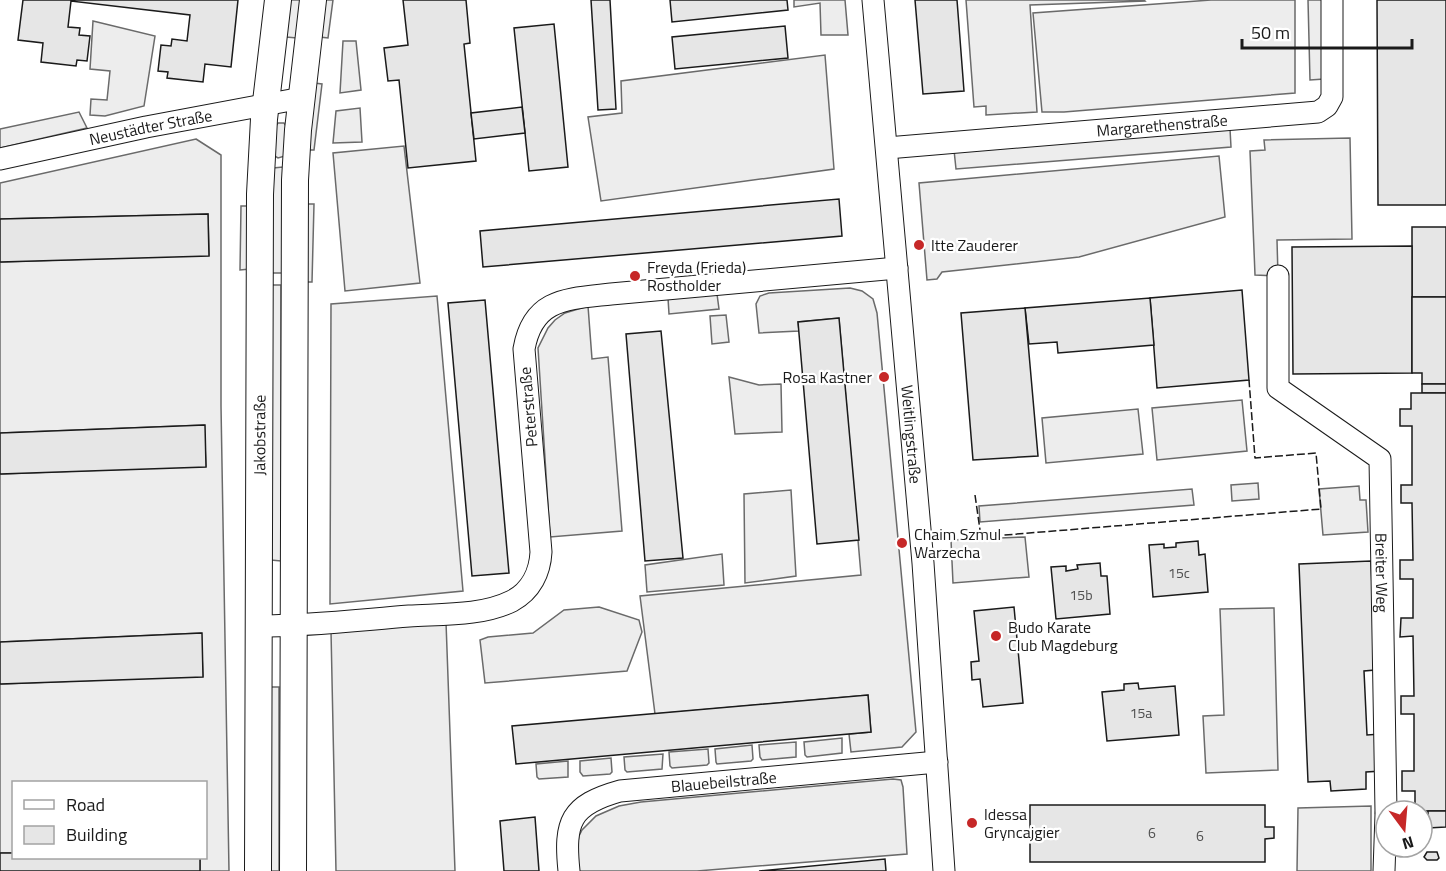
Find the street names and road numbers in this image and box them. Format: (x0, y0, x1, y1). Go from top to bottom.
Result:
street label: Neustädter Straße (87, 103, 214, 151)
street label: Margarethenstraße (1096, 108, 1229, 142)
street label: Peterstraße (513, 366, 543, 448)
street label: Weitlingstraße (895, 384, 928, 485)
street label: Jakobstraße (247, 394, 271, 476)
street label: Breiter Weg (1369, 533, 1395, 613)
street label: Blauebeilstraße (670, 765, 778, 798)

